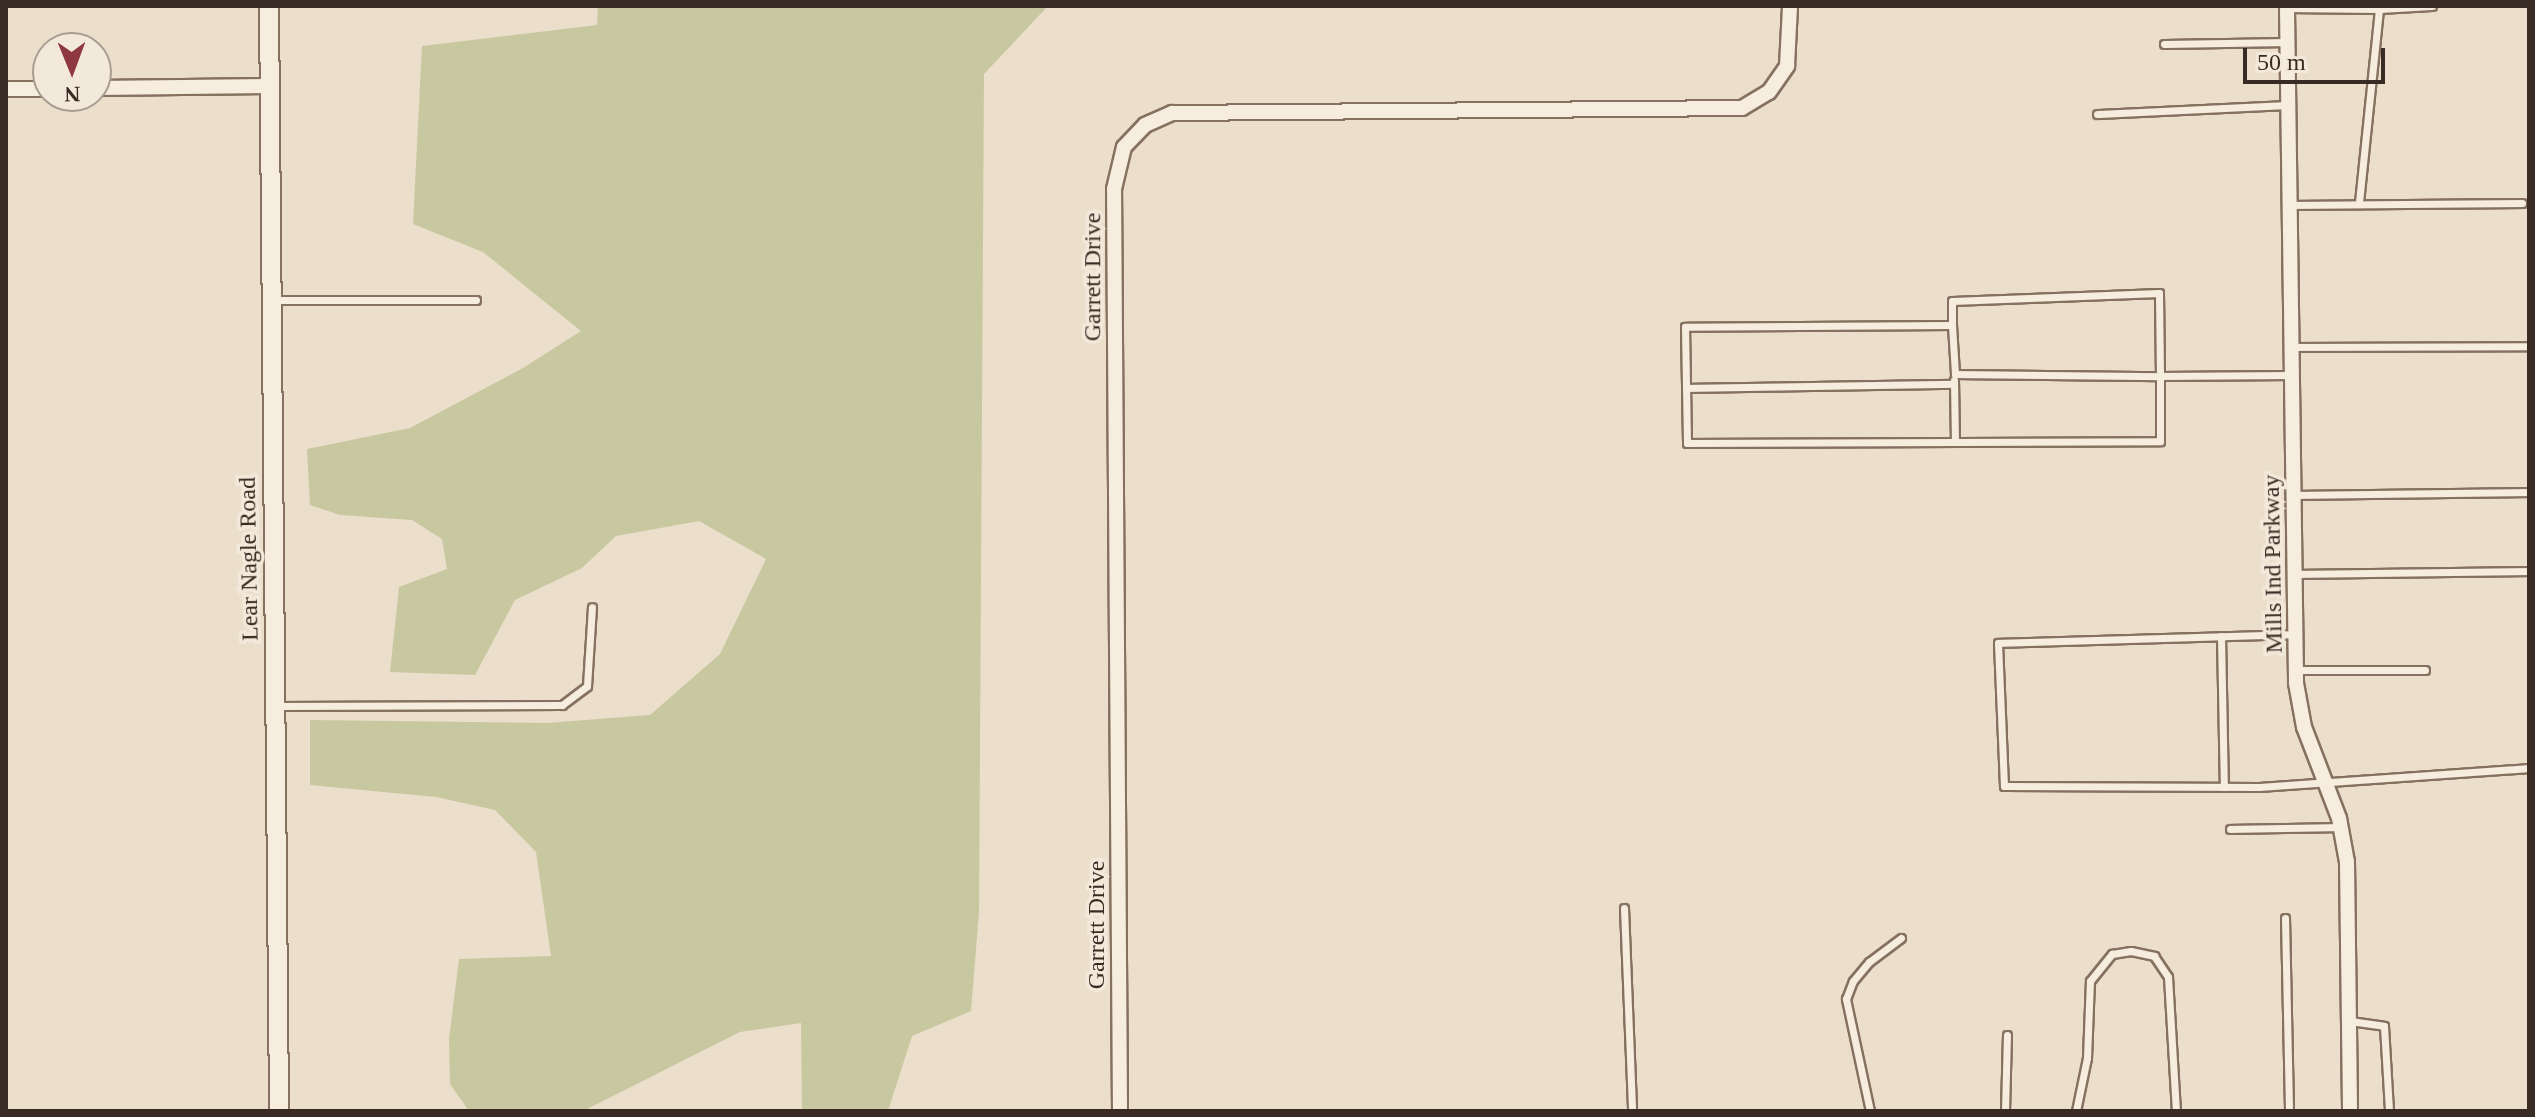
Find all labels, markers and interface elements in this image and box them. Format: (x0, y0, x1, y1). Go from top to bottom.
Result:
north arrow (32, 32, 112, 112)
scale bar (2247, 32, 2389, 82)
text: 50 m (2257, 49, 2306, 75)
text: N (64, 82, 81, 107)
street label: Garrett Drive (1079, 213, 1107, 341)
street label: Mills Ind Parkway (2257, 474, 2289, 654)
street label: Lear Nagle Road (233, 477, 265, 641)
street label: Garrett Drive (1083, 861, 1111, 989)

